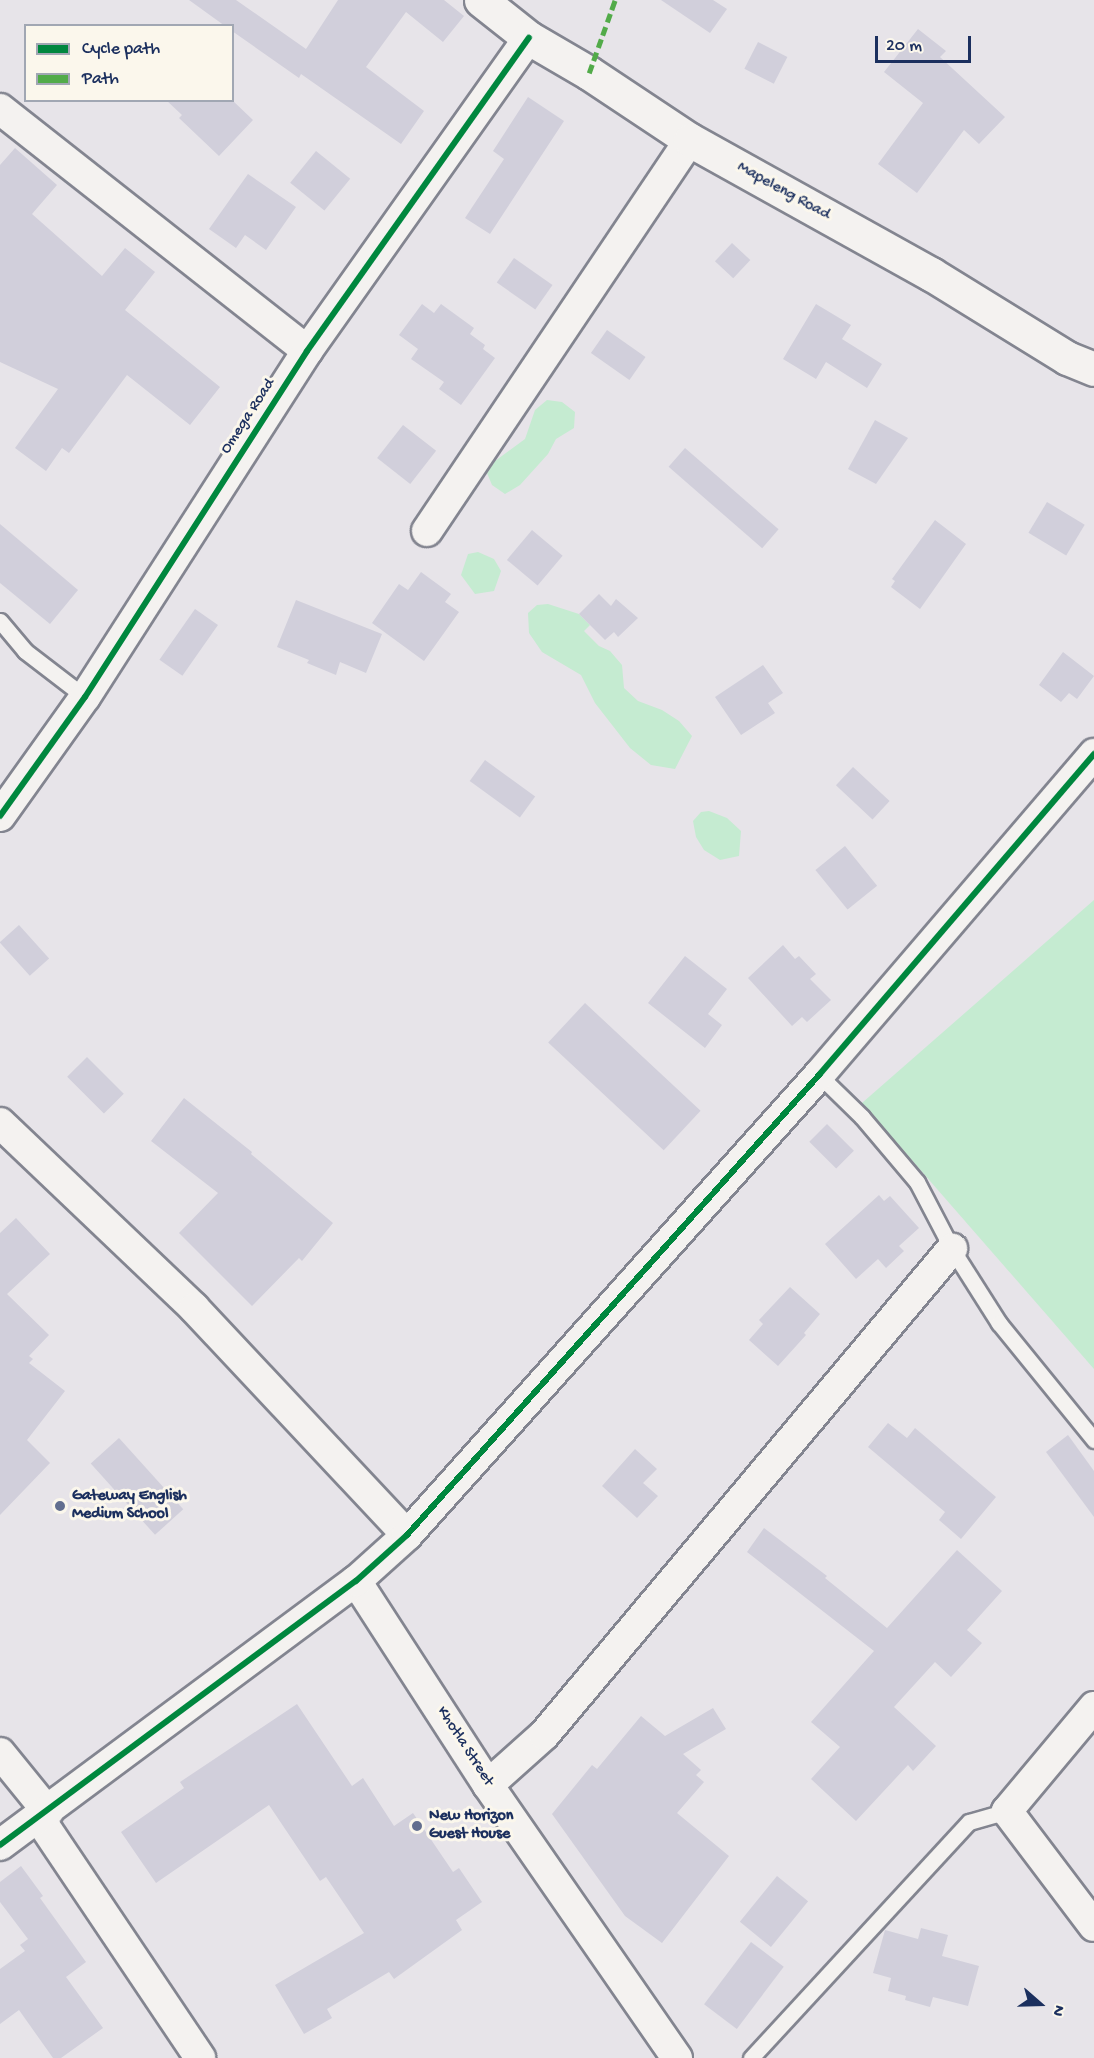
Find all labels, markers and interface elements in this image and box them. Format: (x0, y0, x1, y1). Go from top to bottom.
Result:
legend (24, 24, 234, 102)
scale bar (878, 24, 974, 62)
text: 20 m (886, 36, 922, 57)
text: Cycle path (82, 39, 160, 60)
text: Path (82, 69, 119, 90)
street label: Mapeleng Road (733, 159, 833, 225)
street label: Omega Road (218, 376, 280, 458)
place label: Gateway English Medium School (72, 1487, 187, 1525)
marker: Gateway English Medium School (53, 1499, 67, 1513)
street label: Khotla Street (431, 1704, 497, 1790)
place label: New Horizon Guest House (429, 1807, 513, 1845)
marker: New Horizon Guest House (410, 1819, 424, 1833)
north arrow (1010, 1974, 1070, 2034)
text: N (1047, 2002, 1068, 2018)

